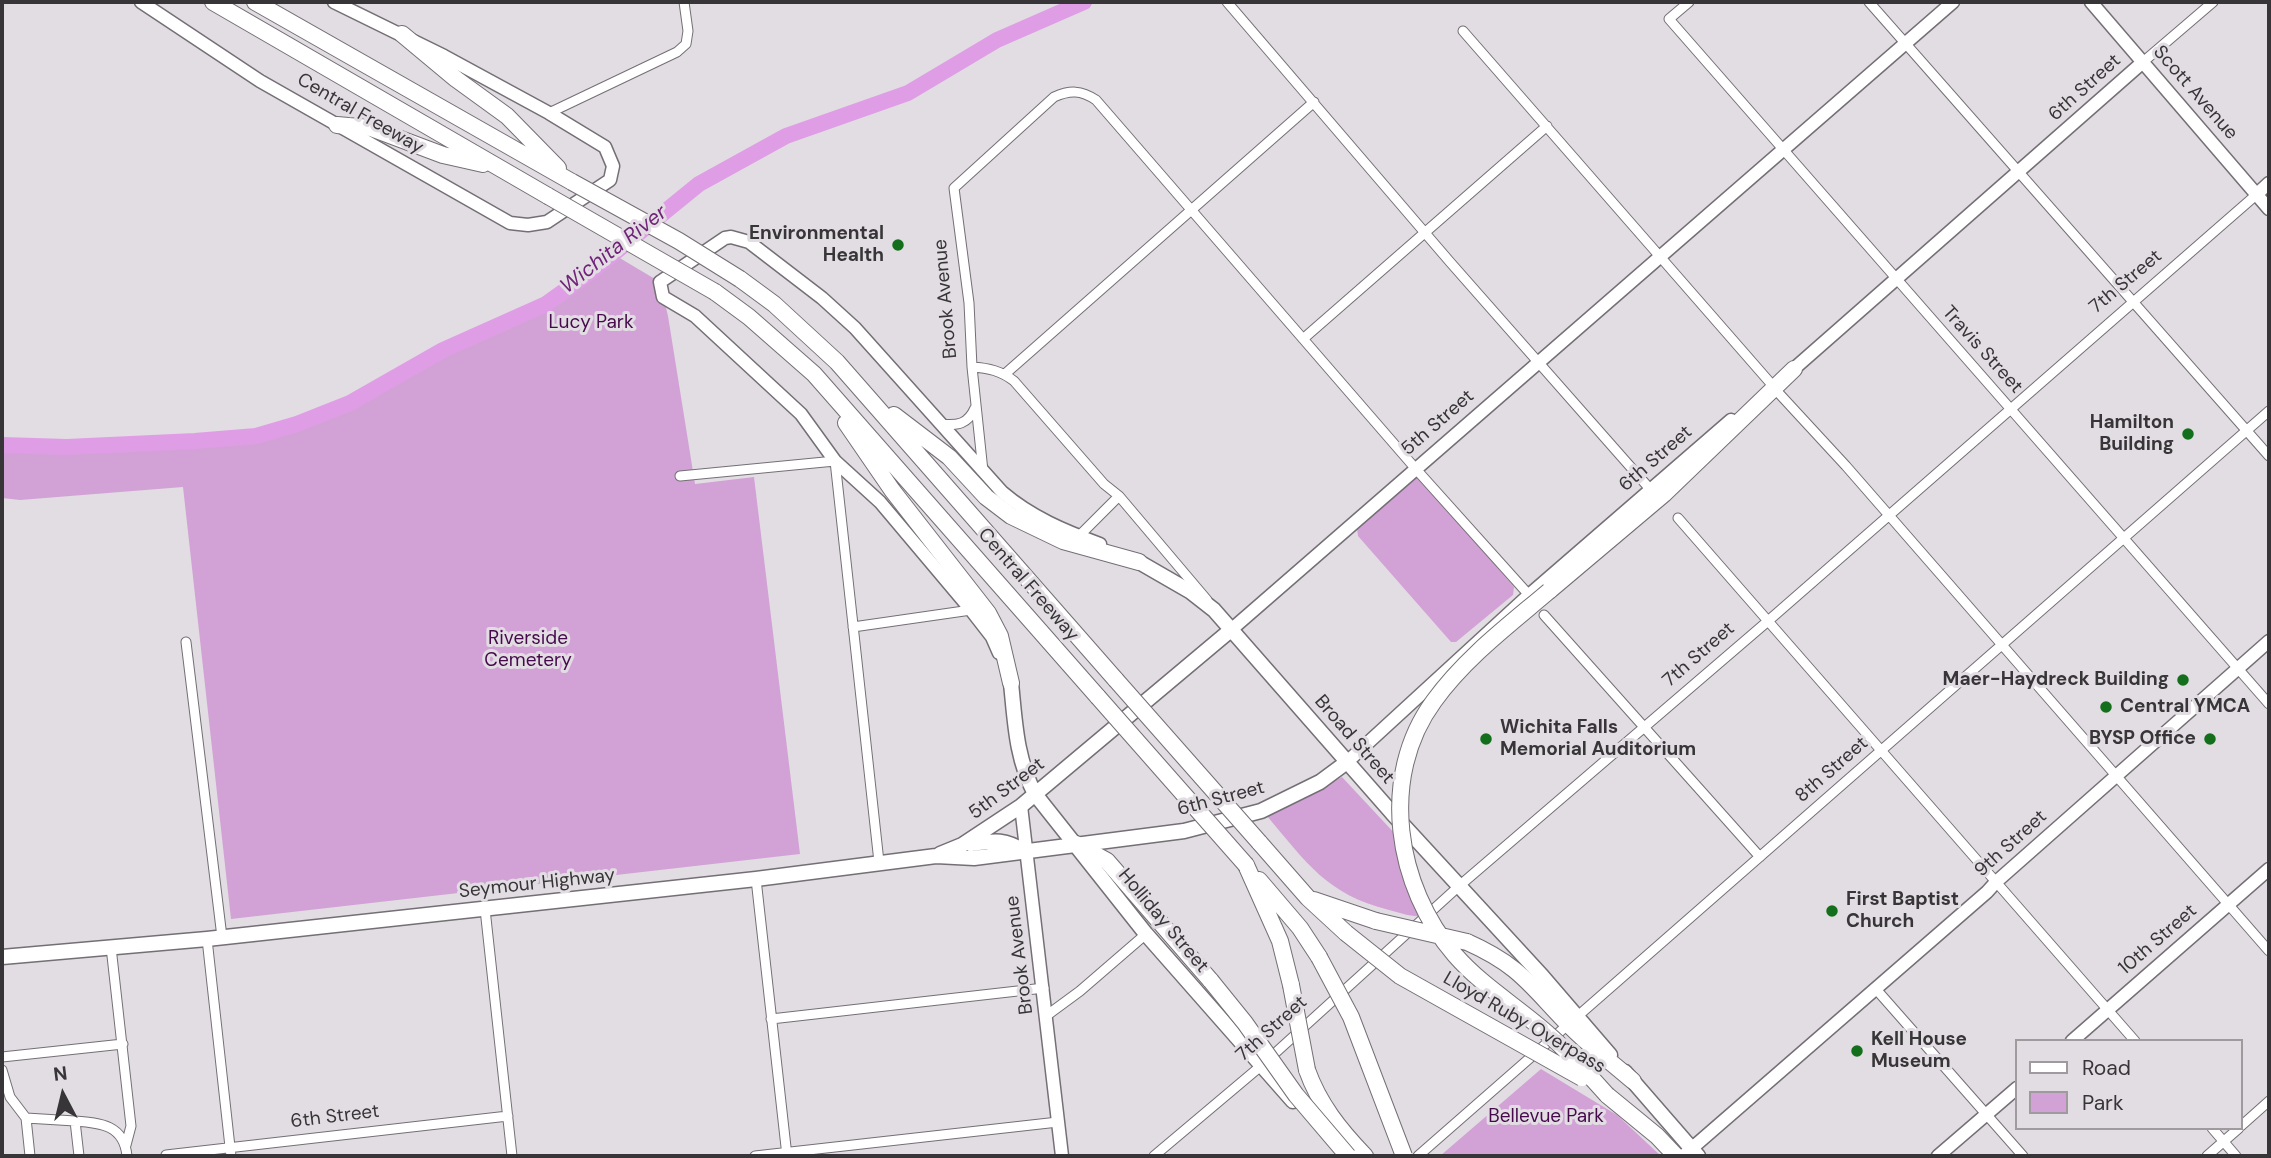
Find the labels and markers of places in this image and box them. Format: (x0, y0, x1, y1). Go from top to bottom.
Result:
place label: Environmental Health (749, 223, 884, 267)
marker: Environmental Health (890, 237, 906, 253)
place label: Hamilton Building (2090, 412, 2174, 456)
marker: Hamilton Building (2180, 426, 2196, 442)
place label: Maer-Haydreck Building (1943, 669, 2169, 691)
marker: Maer-Haydreck Building (2175, 672, 2191, 688)
place label: Central YMCA (2120, 696, 2250, 718)
marker: Central YMCA (2098, 699, 2114, 715)
place label: Wichita Falls Memorial Auditorium (1500, 717, 1696, 761)
place label: BYSP Office (2089, 728, 2196, 750)
marker: Wichita Falls Memorial Auditorium (1478, 731, 1494, 747)
marker: BYSP Office (2202, 731, 2218, 747)
place label: First Baptist Church (1846, 889, 1959, 933)
marker: First Baptist Church (1824, 903, 1840, 919)
place label: Kell House Museum (1871, 1029, 1967, 1073)
marker: Kell House Museum (1849, 1043, 1865, 1059)

